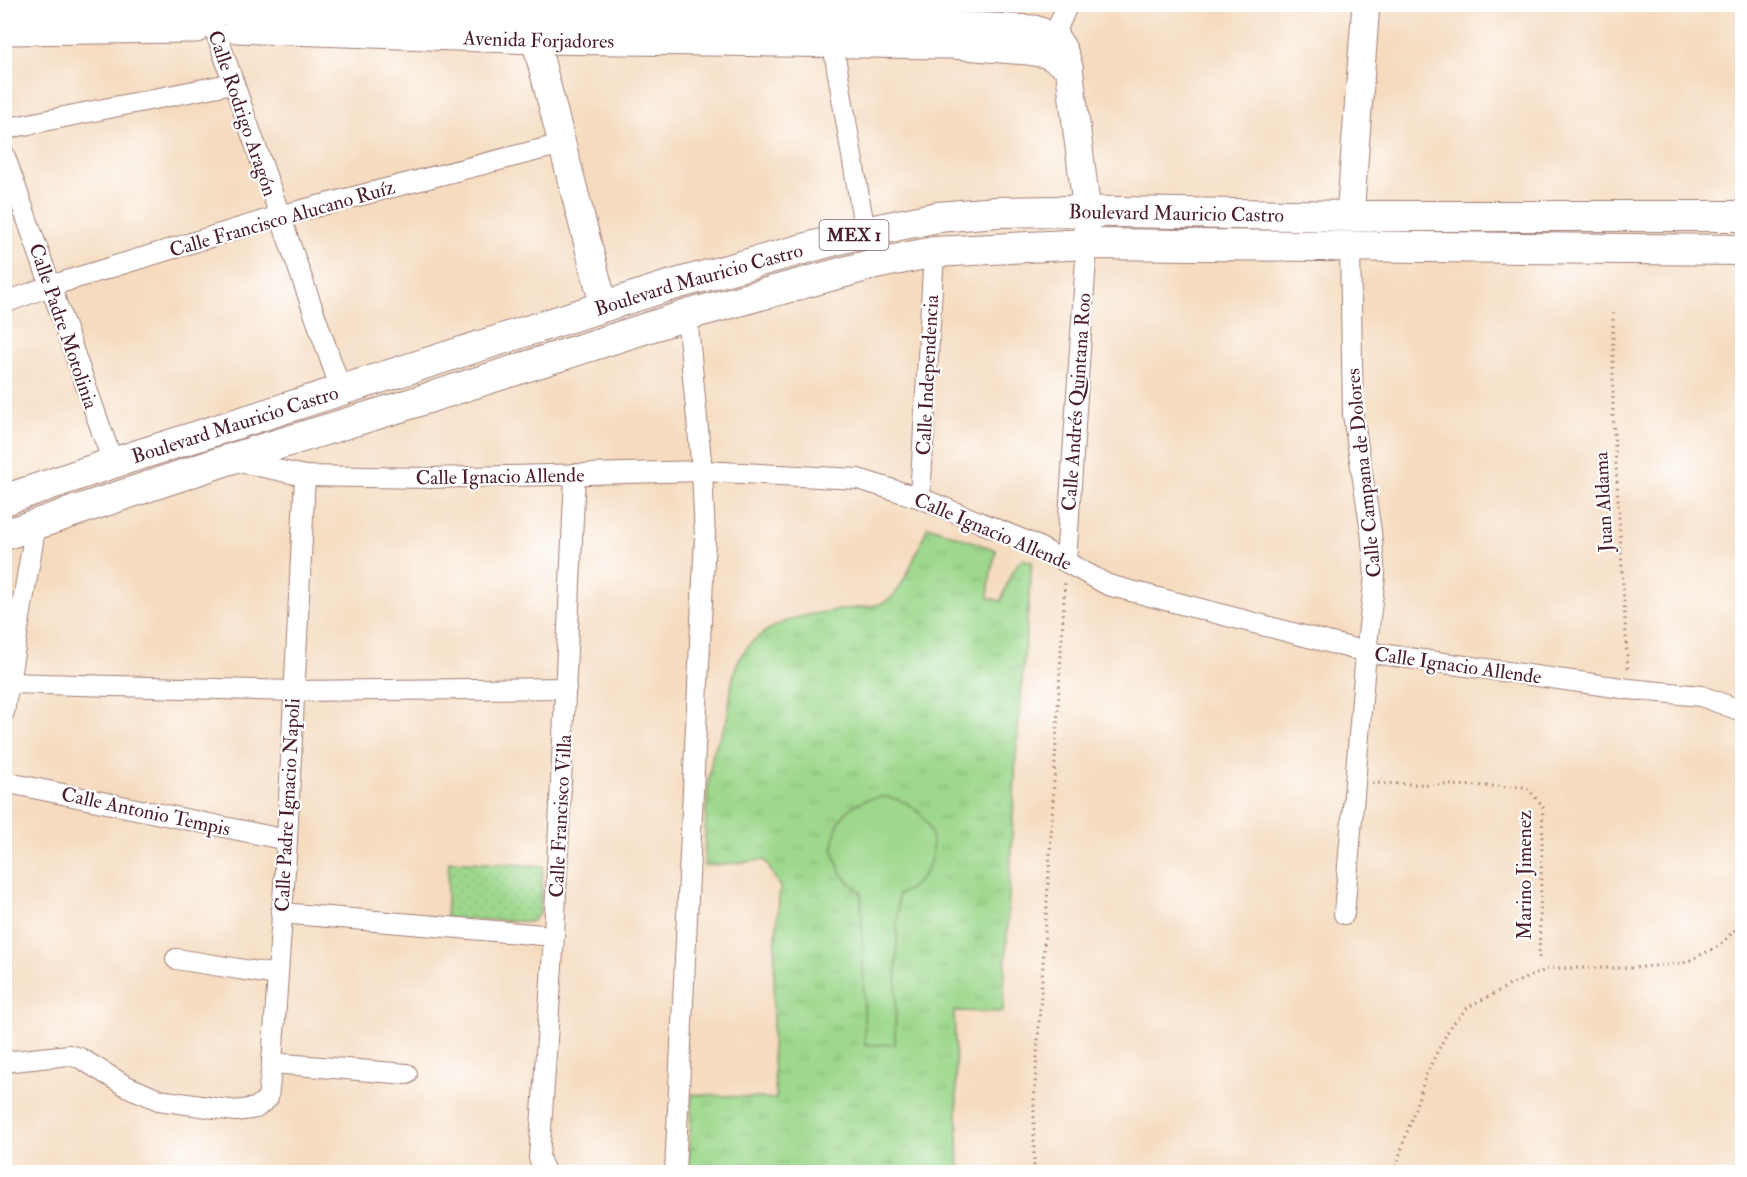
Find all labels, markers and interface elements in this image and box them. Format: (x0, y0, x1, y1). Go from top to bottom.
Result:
street label: Avenida Forjadores (462, 25, 615, 54)
street label: Calle Rodrigo Aragón (202, 27, 283, 199)
street label: Calle Francisco Alucano Ruíz (166, 174, 398, 263)
street label: Boulevard Mauricio Castro (1068, 199, 1284, 228)
road number: MEX 1 (820, 220, 888, 250)
street label: Boulevard Mauricio Castro (592, 238, 806, 322)
street label: Calle Padre Motolinia (23, 240, 104, 413)
street label: Calle Andrés Quintana Roo (1056, 292, 1097, 512)
street label: Calle Independencia (911, 293, 945, 456)
street label: Calle Campana de Dolores (1340, 367, 1388, 579)
street label: Boulevard Mauricio Castro (129, 380, 341, 469)
street label: Juan Aldama (1588, 450, 1619, 554)
street label: Calle Ignacio Allende (415, 463, 585, 490)
street label: Calle Ignacio Allende (910, 487, 1075, 576)
street label: Calle Ignacio Allende (1373, 641, 1543, 690)
street label: Calle Padre Ignacio Napoli (269, 697, 307, 913)
street label: Calle Francisco Villa (544, 733, 577, 898)
street label: Calle Antonio Tempis (59, 781, 233, 843)
street label: Marino Jimenez (1512, 810, 1537, 940)

